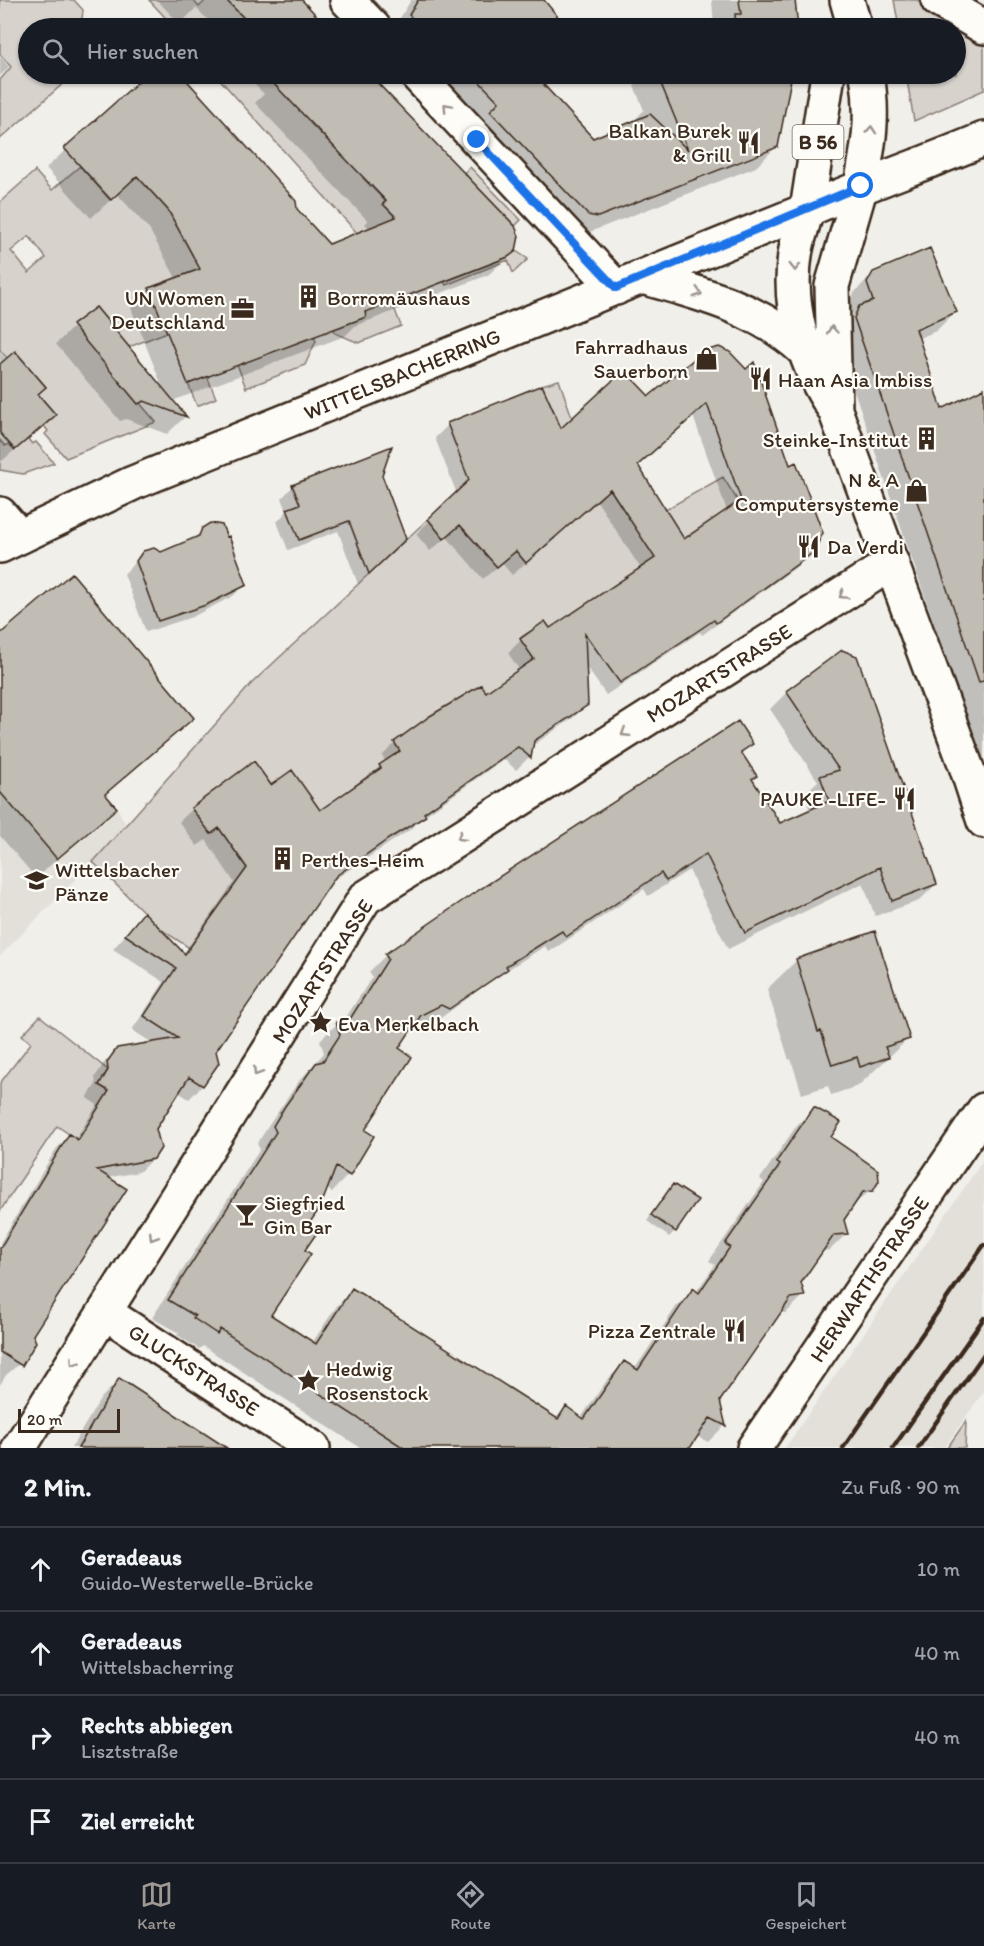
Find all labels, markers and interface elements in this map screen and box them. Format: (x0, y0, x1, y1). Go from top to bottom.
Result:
search box (18, 18, 966, 84)
icon: search (39, 35, 72, 68)
text: Hier suchen (87, 38, 198, 65)
one-way arrow (443, 103, 454, 114)
place label: Balkan Burek & Grill (609, 118, 731, 167)
road number: B 56 (792, 125, 844, 159)
one-way arrow (864, 125, 877, 134)
route end (463, 126, 489, 152)
restaurant icon: Balkan Burek & Grill (736, 129, 762, 155)
route start (847, 172, 873, 198)
one-way arrow (789, 262, 801, 271)
building icon: Borromäushaus (296, 284, 322, 310)
place label: UN Women Deutschland (111, 285, 225, 334)
place label: Borromäushaus (327, 285, 470, 310)
one-way arrow (692, 286, 703, 298)
office icon: UN Women Deutschland (230, 296, 256, 322)
street label: WITTELSBACHERRING (300, 323, 504, 425)
one-way arrow (826, 326, 839, 335)
place label: Fahrradhaus Sauerborn (575, 334, 688, 383)
shop icon: Fahrradhaus Sauerborn (693, 345, 719, 371)
restaurant icon: Haan Asia Imbiss (747, 366, 773, 392)
place label: Haan Asia Imbiss (778, 367, 932, 392)
building icon: Steinke-Institut (913, 426, 939, 452)
place label: Steinke-Institut (763, 427, 908, 452)
place label: N & A Computersysteme (735, 467, 900, 516)
shop icon: N & A Computersysteme (904, 478, 930, 504)
restaurant icon: Da Verdi (796, 533, 822, 559)
place label: Da Verdi (827, 534, 904, 559)
one-way arrow (839, 587, 849, 599)
street label: MOZARTSTRASSE (642, 618, 796, 728)
one-way arrow (621, 726, 632, 737)
restaurant icon: PAUKE -LIFE- (891, 785, 917, 811)
place label: PAUKE -LIFE- (760, 786, 886, 811)
one-way arrow (456, 830, 467, 841)
building icon: Perthes-Heim (270, 846, 296, 872)
place label: Perthes-Heim (301, 847, 425, 872)
place label: Wittelsbacher Pänze (55, 857, 180, 906)
school or university icon: Wittelsbacher Pänze (24, 868, 50, 894)
street label: MOZARTSTRASSE (266, 894, 378, 1048)
place icon: Eva Merkelbach (307, 1010, 333, 1036)
place label: Eva Merkelbach (338, 1011, 480, 1036)
one-way arrow (252, 1066, 264, 1076)
place label: Siegfried Gin Bar (264, 1190, 346, 1239)
street label: HERWARTHSTRASSE (804, 1191, 934, 1367)
bar icon: Siegfried Gin Bar (233, 1201, 259, 1227)
one-way arrow (149, 1231, 161, 1241)
restaurant icon: Pizza Zentrale (721, 1317, 747, 1343)
street label: GLUCKSTRASSE (124, 1318, 264, 1422)
place label: Pizza Zentrale (588, 1318, 716, 1343)
one-way arrow (70, 1356, 82, 1366)
place label: Hedwig Rosenstock (326, 1356, 428, 1405)
place icon: Hedwig Rosenstock (295, 1367, 321, 1393)
scale bar (18, 1406, 120, 1434)
text: 20 m (27, 1410, 62, 1429)
text: 2 Min. (24, 1471, 92, 1503)
text: Zu Fuß · 90 m (842, 1475, 960, 1499)
text: Geradeaus (81, 1544, 182, 1571)
icon: ahead (24, 1553, 57, 1586)
text: 10 m (917, 1557, 960, 1581)
text: Guido-Westerwelle-Brücke (81, 1571, 313, 1595)
text: Geradeaus (81, 1628, 182, 1655)
icon: ahead (24, 1637, 57, 1670)
text: 40 m (914, 1641, 960, 1665)
text: Wittelsbacherring (81, 1655, 233, 1679)
text: Rechts abbiegen (81, 1712, 233, 1739)
icon: right (24, 1721, 57, 1754)
text: 40 m (914, 1725, 960, 1749)
text: Lisztstraße (81, 1739, 178, 1763)
icon: arrive (24, 1805, 57, 1838)
text: Ziel erreicht (81, 1808, 194, 1835)
tab: Karte (137, 1878, 176, 1933)
tab: Route (451, 1878, 491, 1933)
tab: Gespeichert (765, 1878, 847, 1933)

